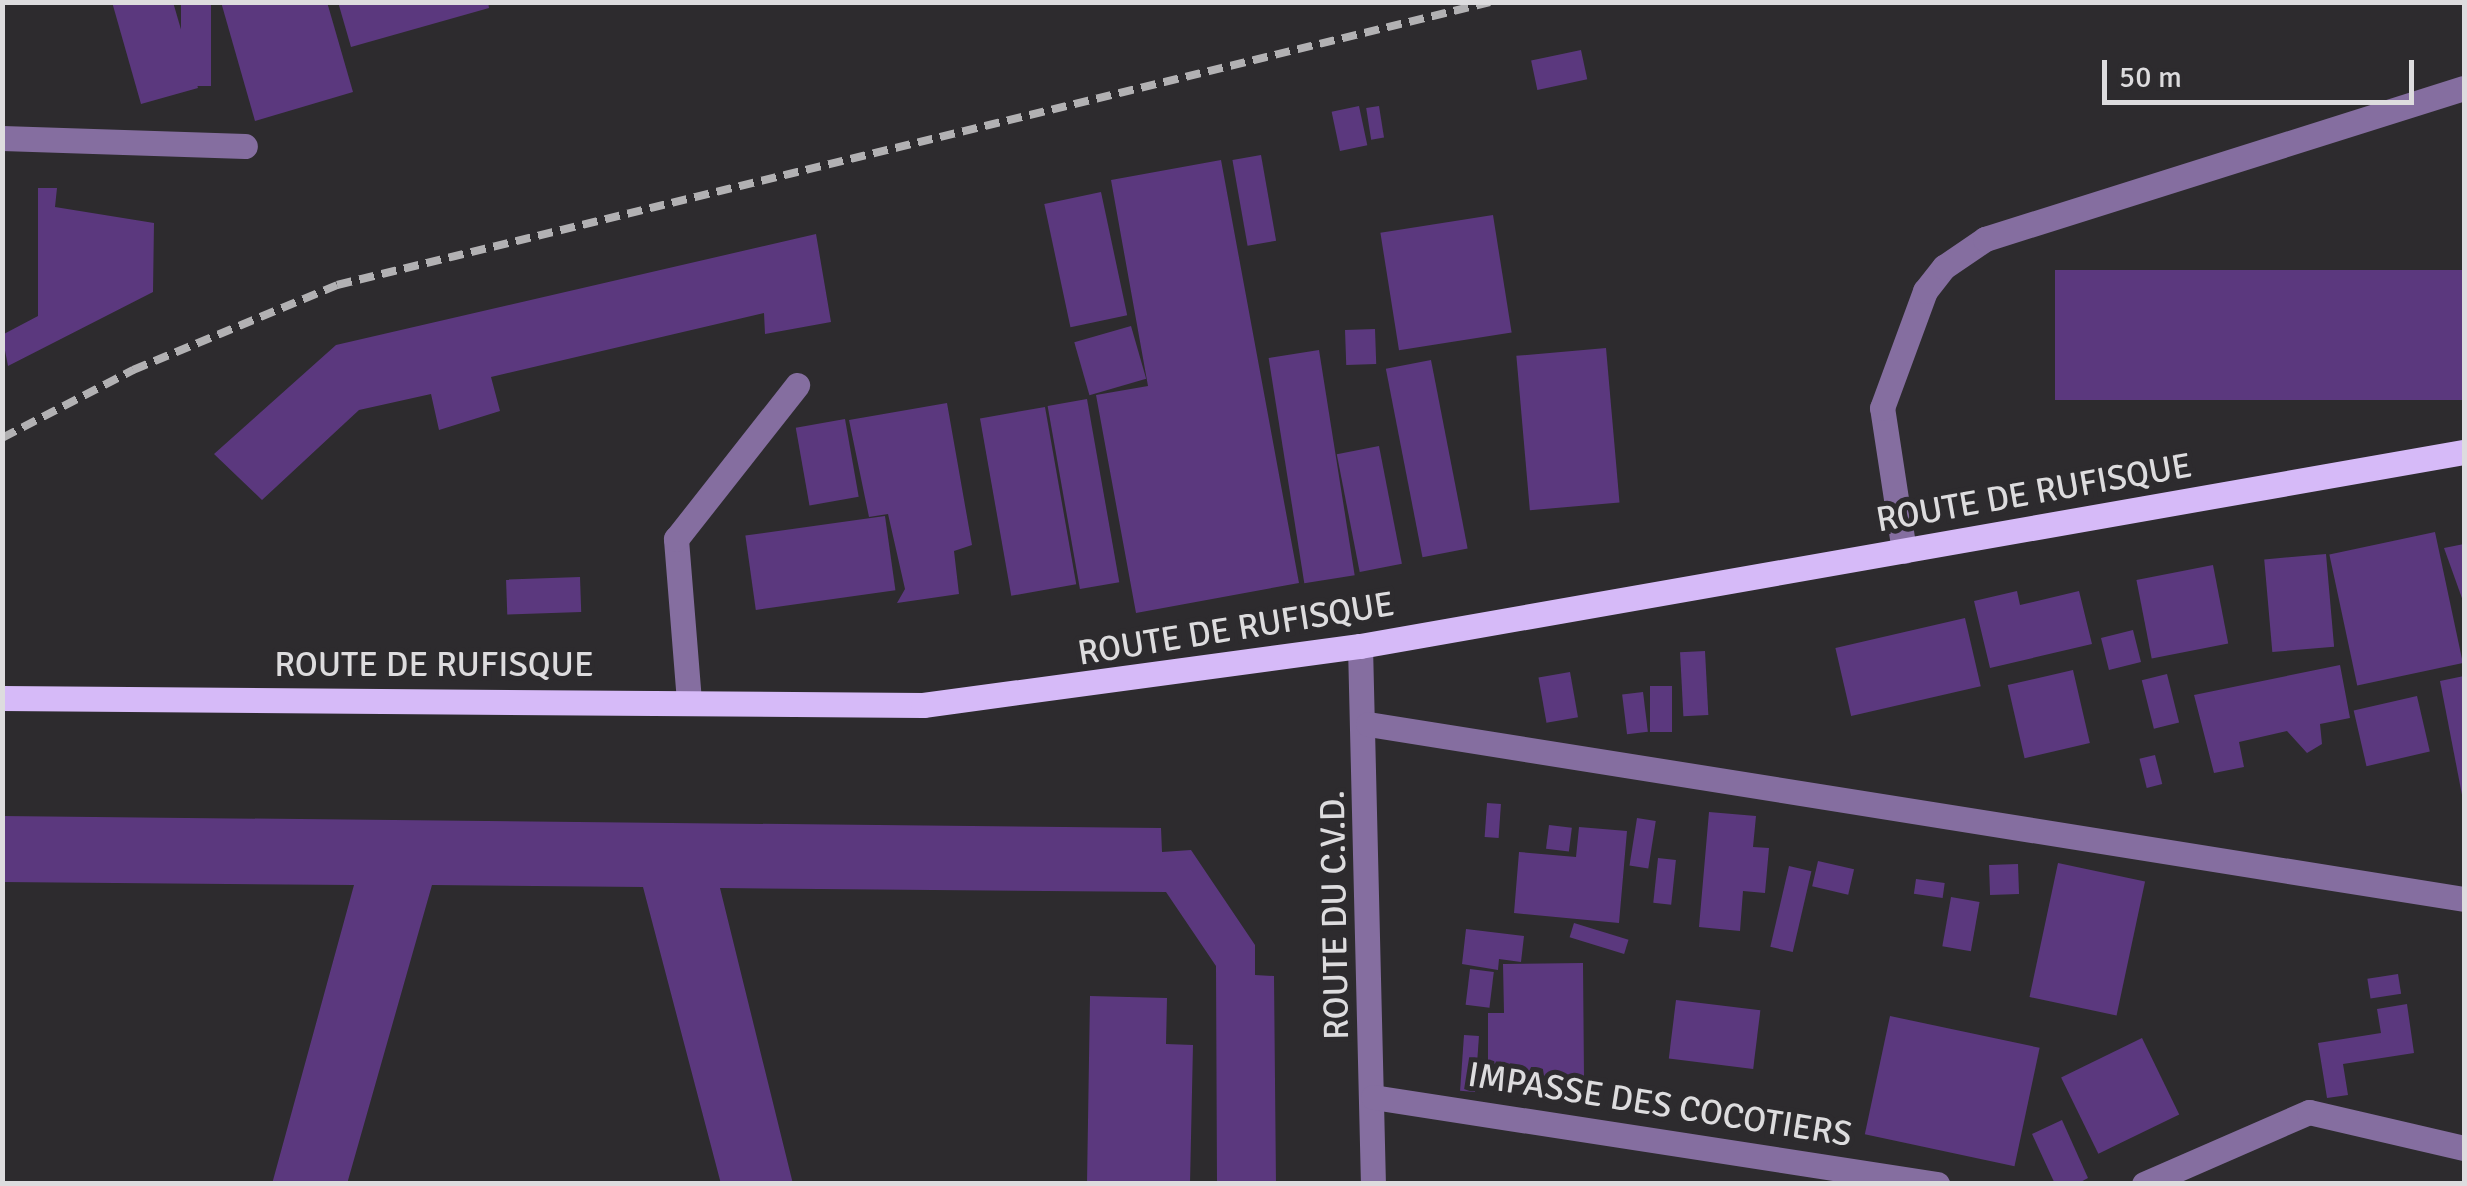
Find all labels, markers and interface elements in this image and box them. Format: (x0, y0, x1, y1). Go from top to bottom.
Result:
scale bar (2107, 40, 2420, 102)
text: 50 m (2119, 59, 2182, 96)
street label: ROUTE DE RUFISQUE (1873, 445, 2195, 541)
street label: ROUTE DE RUFISQUE (1075, 583, 1397, 675)
street label: ROUTE DE RUFISQUE (274, 644, 594, 686)
street label: ROUTE DU C.V.D. (1312, 790, 1358, 1040)
street label: IMPASSE DES COCOTIERS (1465, 1054, 1855, 1156)

